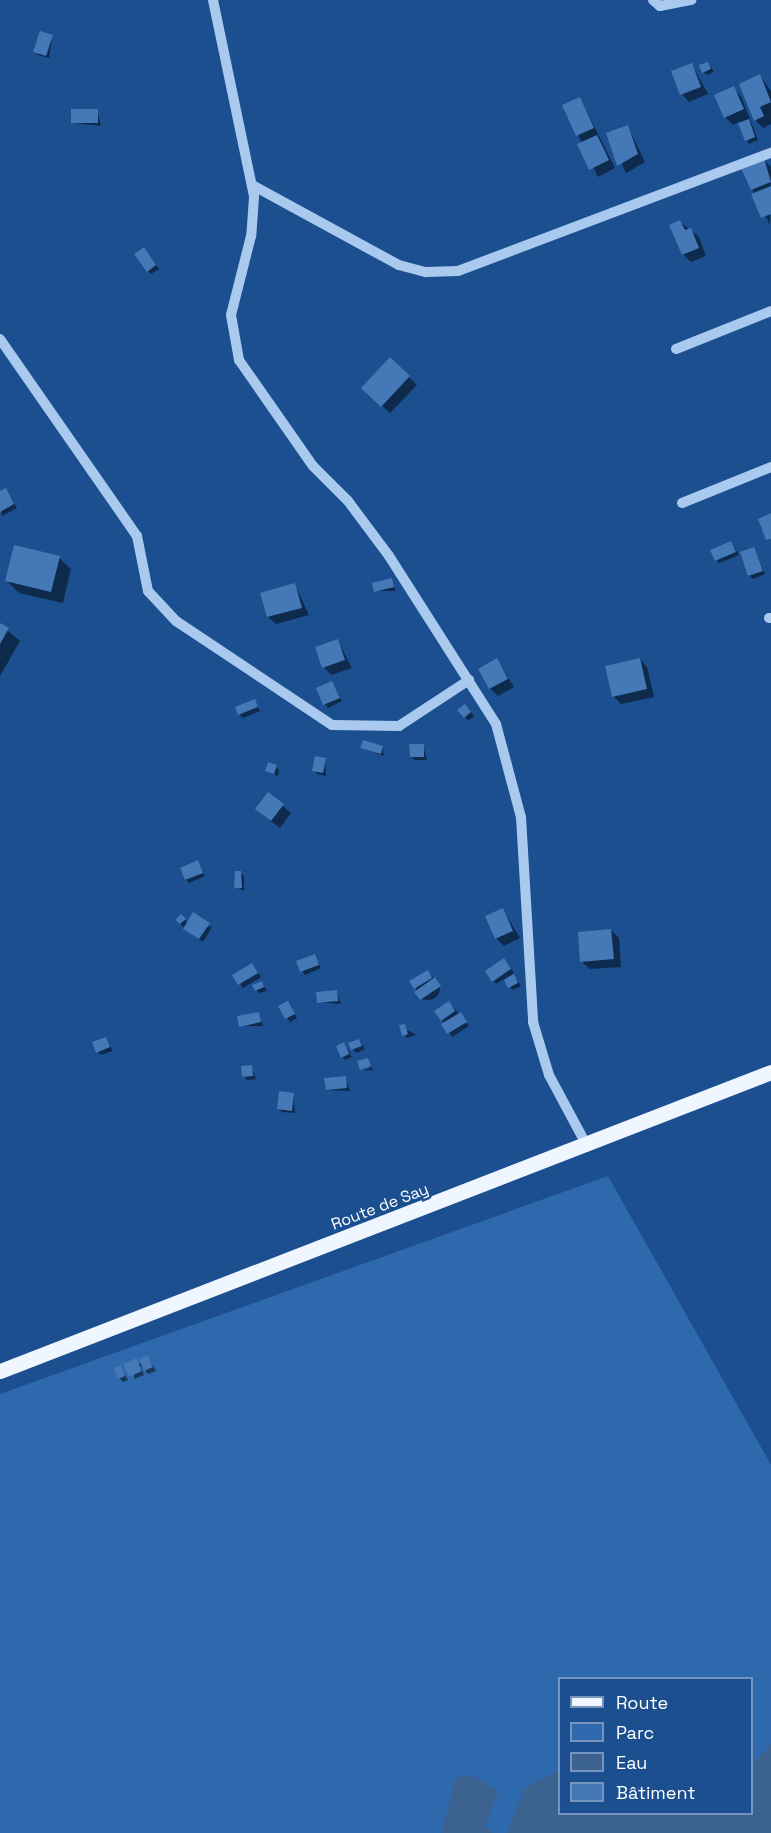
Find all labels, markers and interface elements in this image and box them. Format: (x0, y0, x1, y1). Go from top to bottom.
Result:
street label: Route de Say (329, 1180, 431, 1234)
legend (558, 1677, 753, 1815)
text: Route (616, 1691, 668, 1714)
text: Parc (616, 1721, 654, 1744)
text: Eau (616, 1751, 647, 1774)
text: Bâtiment (616, 1781, 696, 1804)

